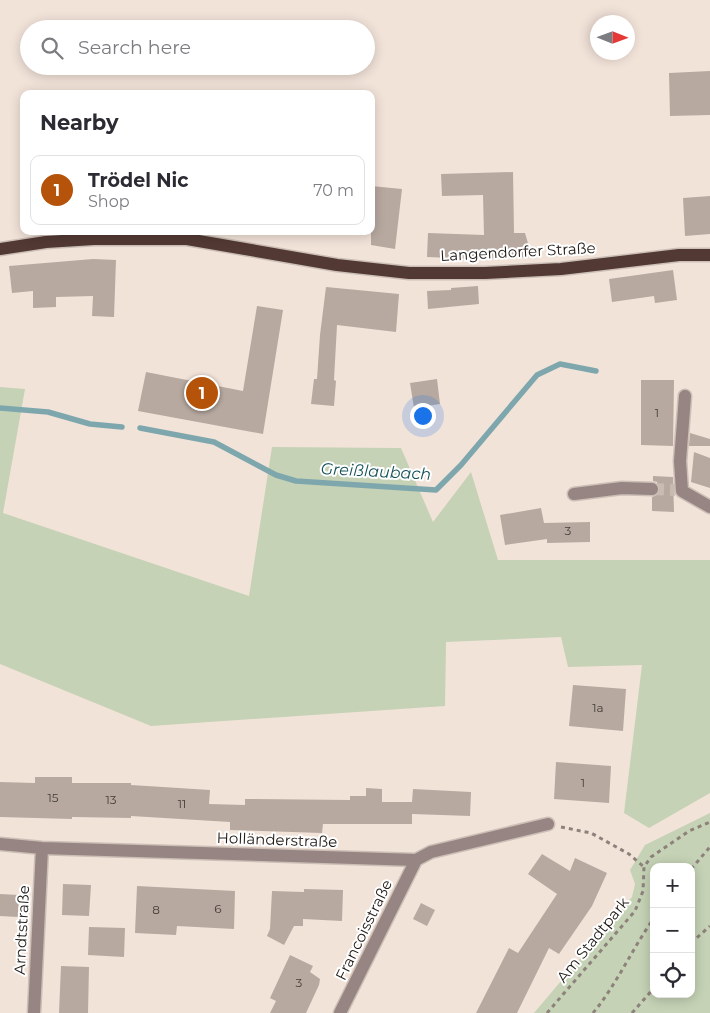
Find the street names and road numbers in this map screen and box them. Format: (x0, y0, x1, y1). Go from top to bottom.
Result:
street label: Langendorfer Straße (440, 238, 596, 265)
street label: Holländerstraße (216, 828, 338, 851)
street label: Francoisstraße (331, 876, 396, 983)
street label: Arndtstraße (10, 885, 33, 975)
street label: Am Stadtpark (552, 893, 633, 986)

